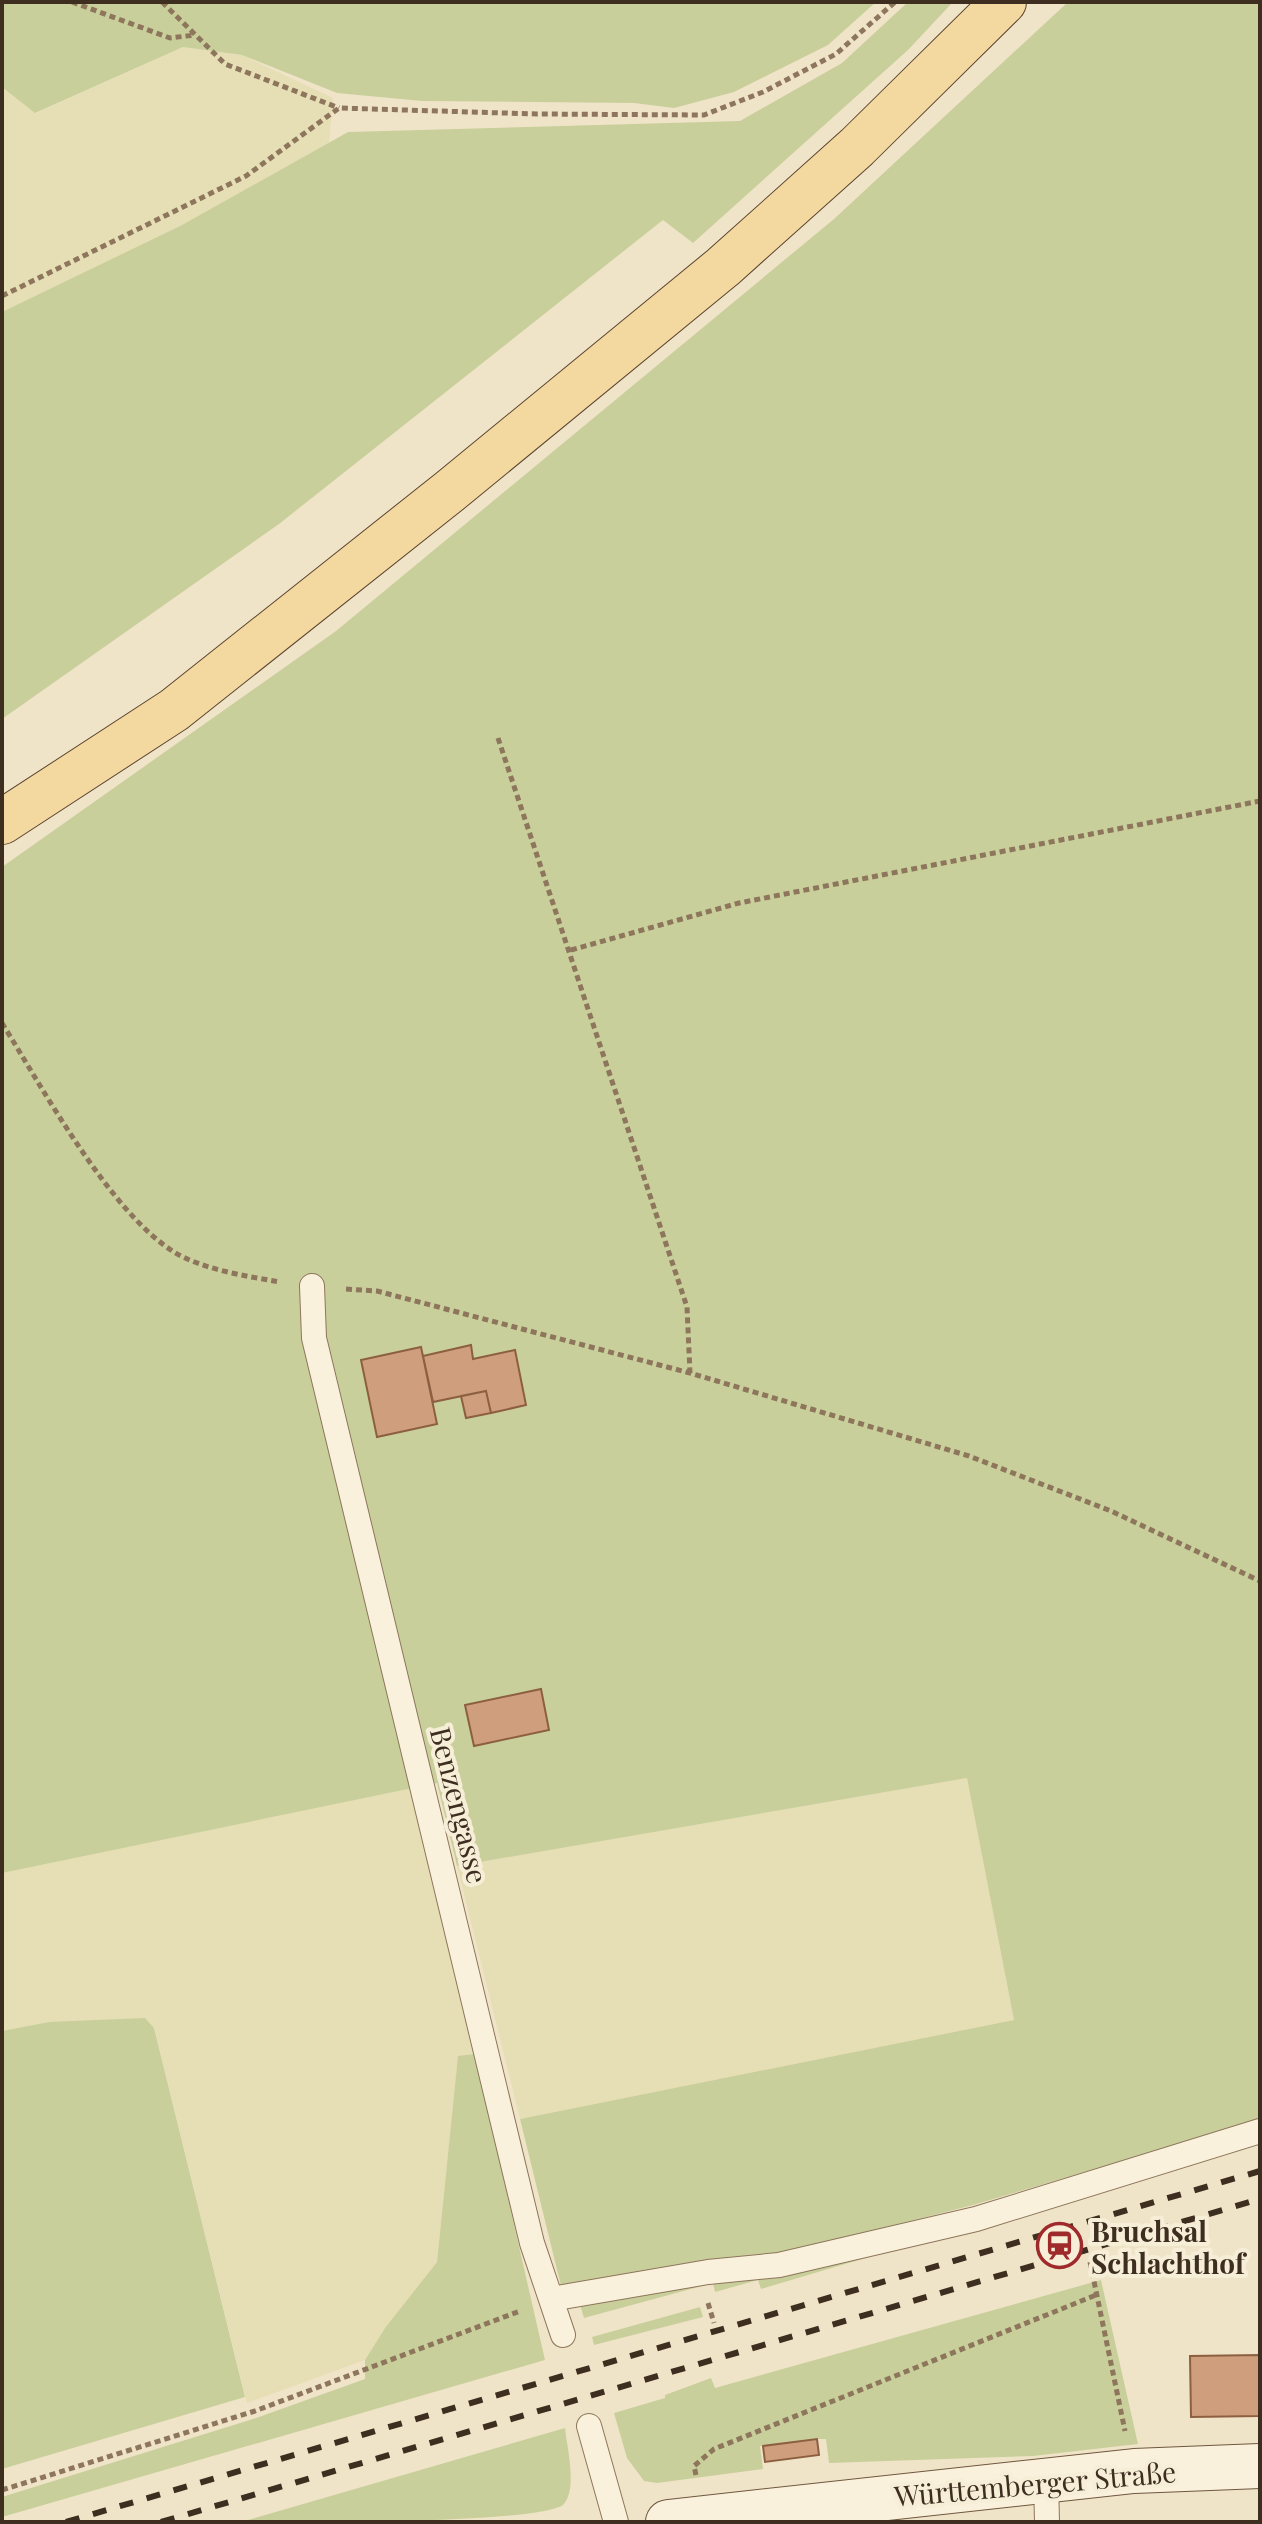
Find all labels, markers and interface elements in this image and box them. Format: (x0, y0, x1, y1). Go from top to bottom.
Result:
street label: Benzengasse (423, 1723, 497, 1887)
place label: Bruchsal Schlachthof (1091, 2212, 1248, 2281)
station icon: Bruchsal Schlachthof (1036, 2222, 1084, 2270)
street label: Württemberger Straße (892, 2452, 1177, 2514)

